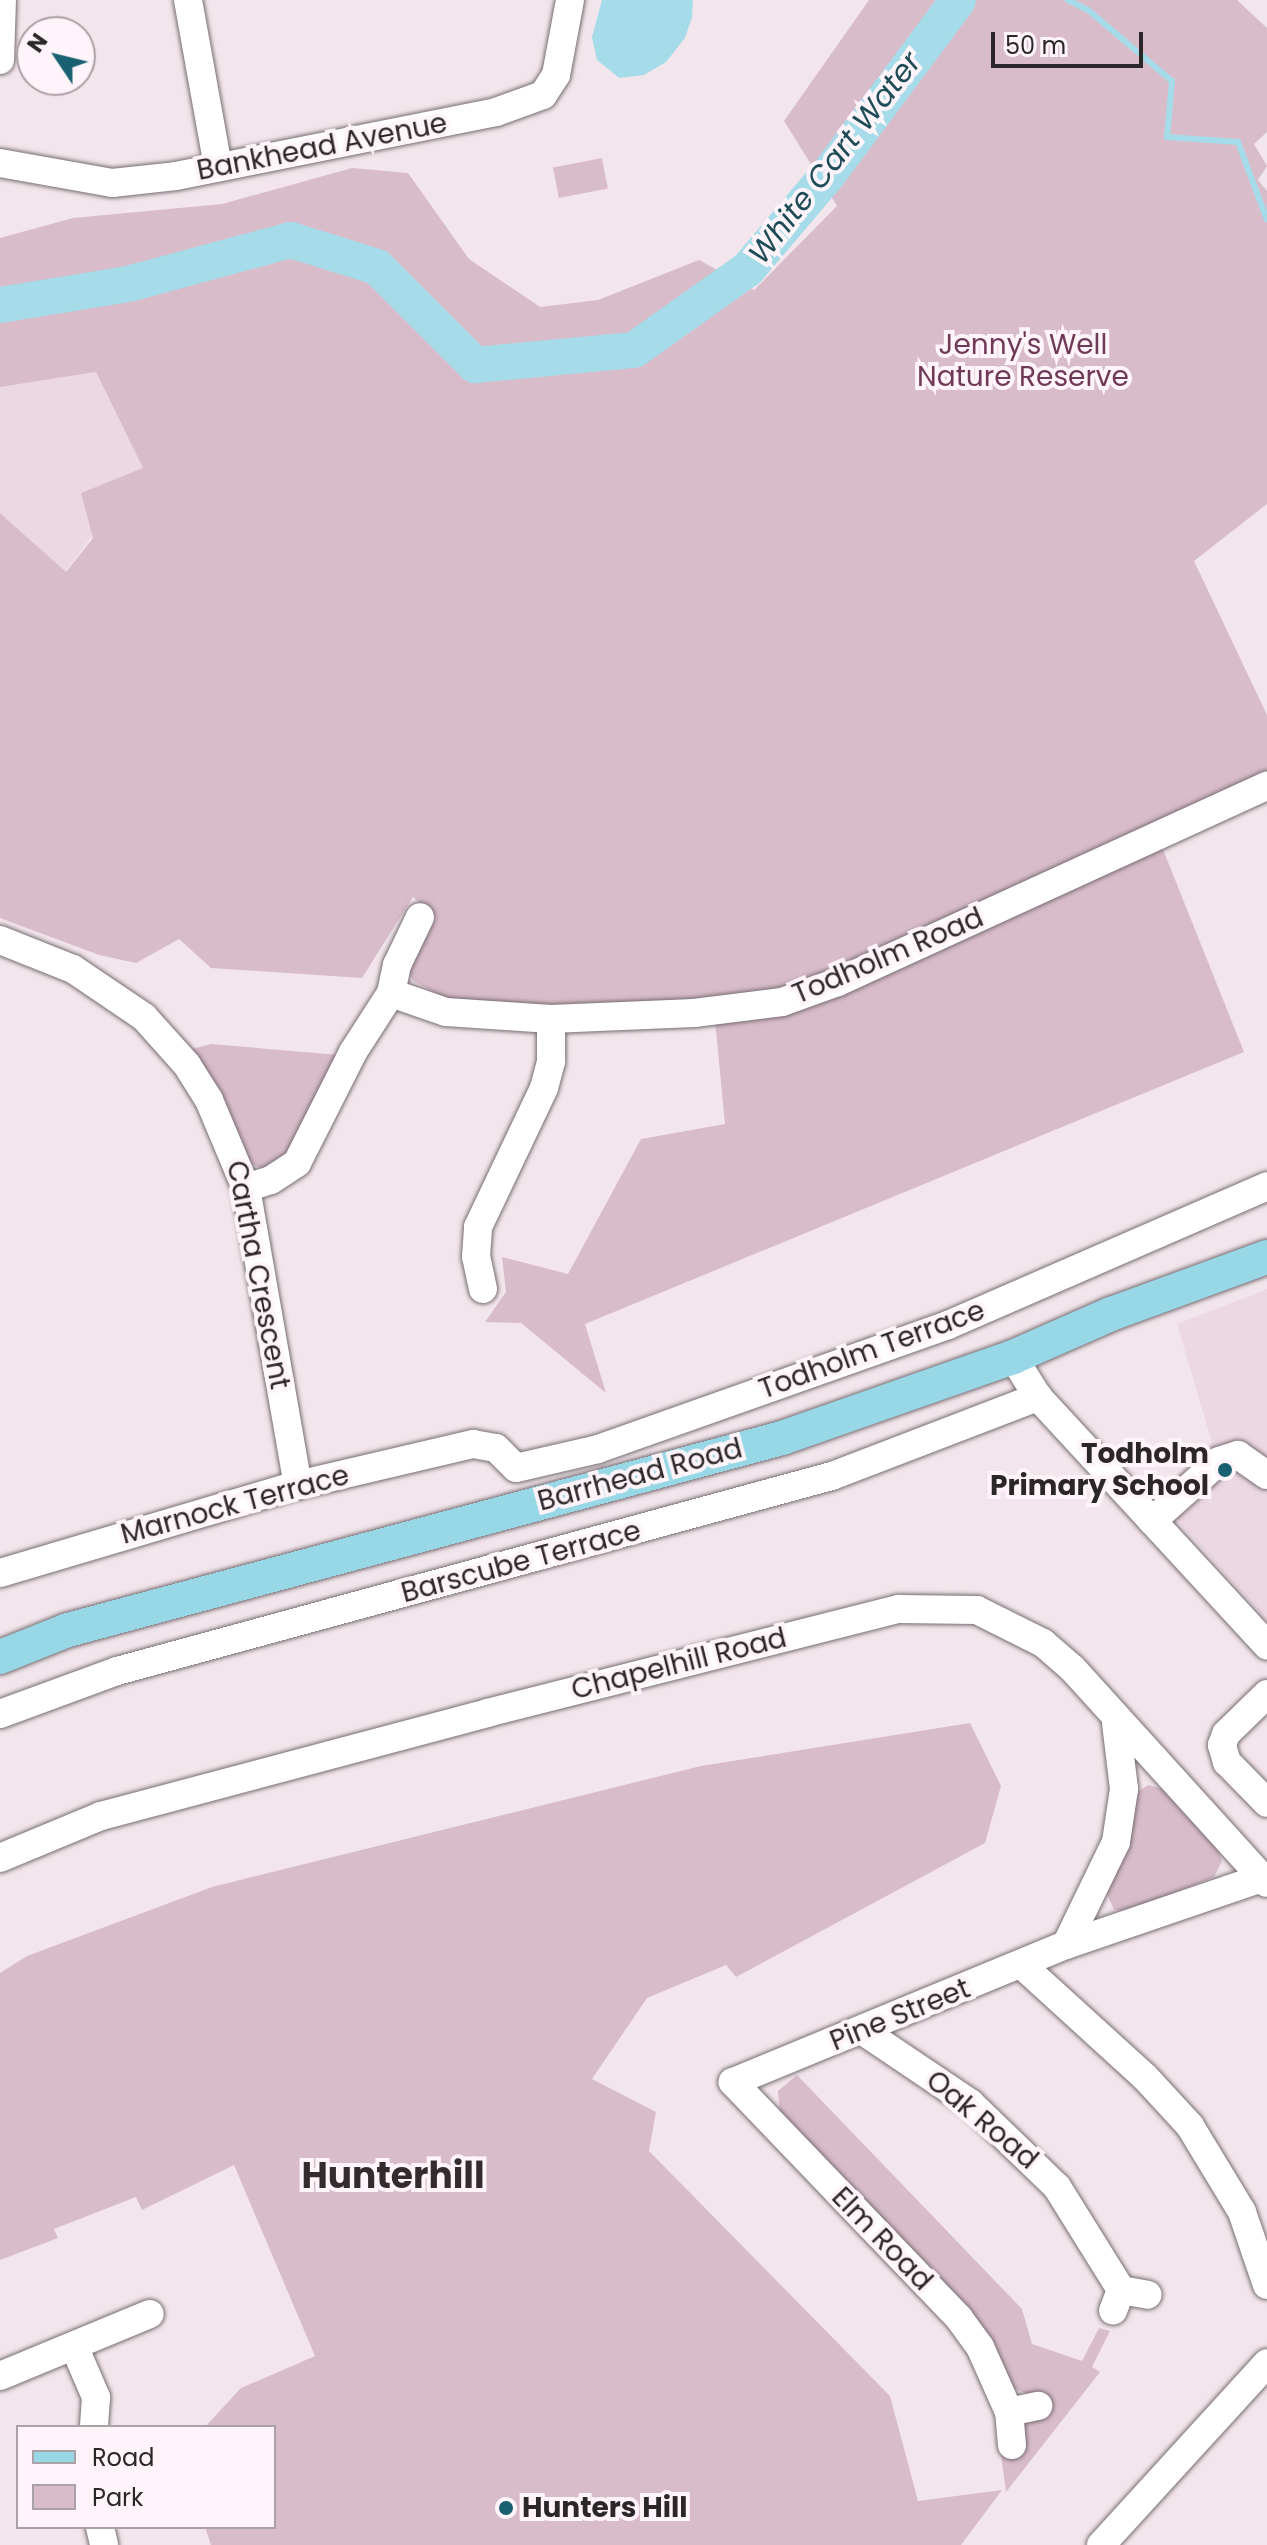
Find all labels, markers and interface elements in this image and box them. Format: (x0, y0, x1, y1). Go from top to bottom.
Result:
north arrow (16, 16, 96, 96)
scale bar (995, 16, 1147, 66)
text: N (20, 27, 55, 59)
text: 50 m (1005, 29, 1066, 62)
water label: White Cart Water (741, 45, 929, 271)
street label: Bankhead Avenue (194, 106, 450, 188)
park label: Jenny's Well Nature Reserve (917, 328, 1129, 394)
street label: Todholm Road (788, 901, 988, 1011)
street label: Cartha Crescent (219, 1158, 297, 1392)
street label: Todholm Terrace (755, 1294, 989, 1406)
street label: Barrhead Road (534, 1432, 746, 1518)
place label: Todholm Primary School (990, 1437, 1209, 1503)
street label: Marnock Terrace (117, 1458, 353, 1552)
marker: Todholm Primary School (1216, 1461, 1234, 1479)
street label: Barscube Terrace (398, 1514, 644, 1610)
street label: Chapelhill Road (568, 1621, 790, 1707)
street label: Pine Street (825, 1972, 975, 2058)
street label: Oak Road (919, 2064, 1045, 2176)
district label: Hunterhill (301, 2154, 485, 2198)
street label: Elm Road (825, 2180, 939, 2298)
legend (16, 2425, 276, 2529)
text: Road (92, 2441, 154, 2474)
text: Park (92, 2481, 143, 2514)
place label: Hunters Hill (522, 2491, 688, 2525)
marker: Hunters Hill (497, 2499, 515, 2517)

